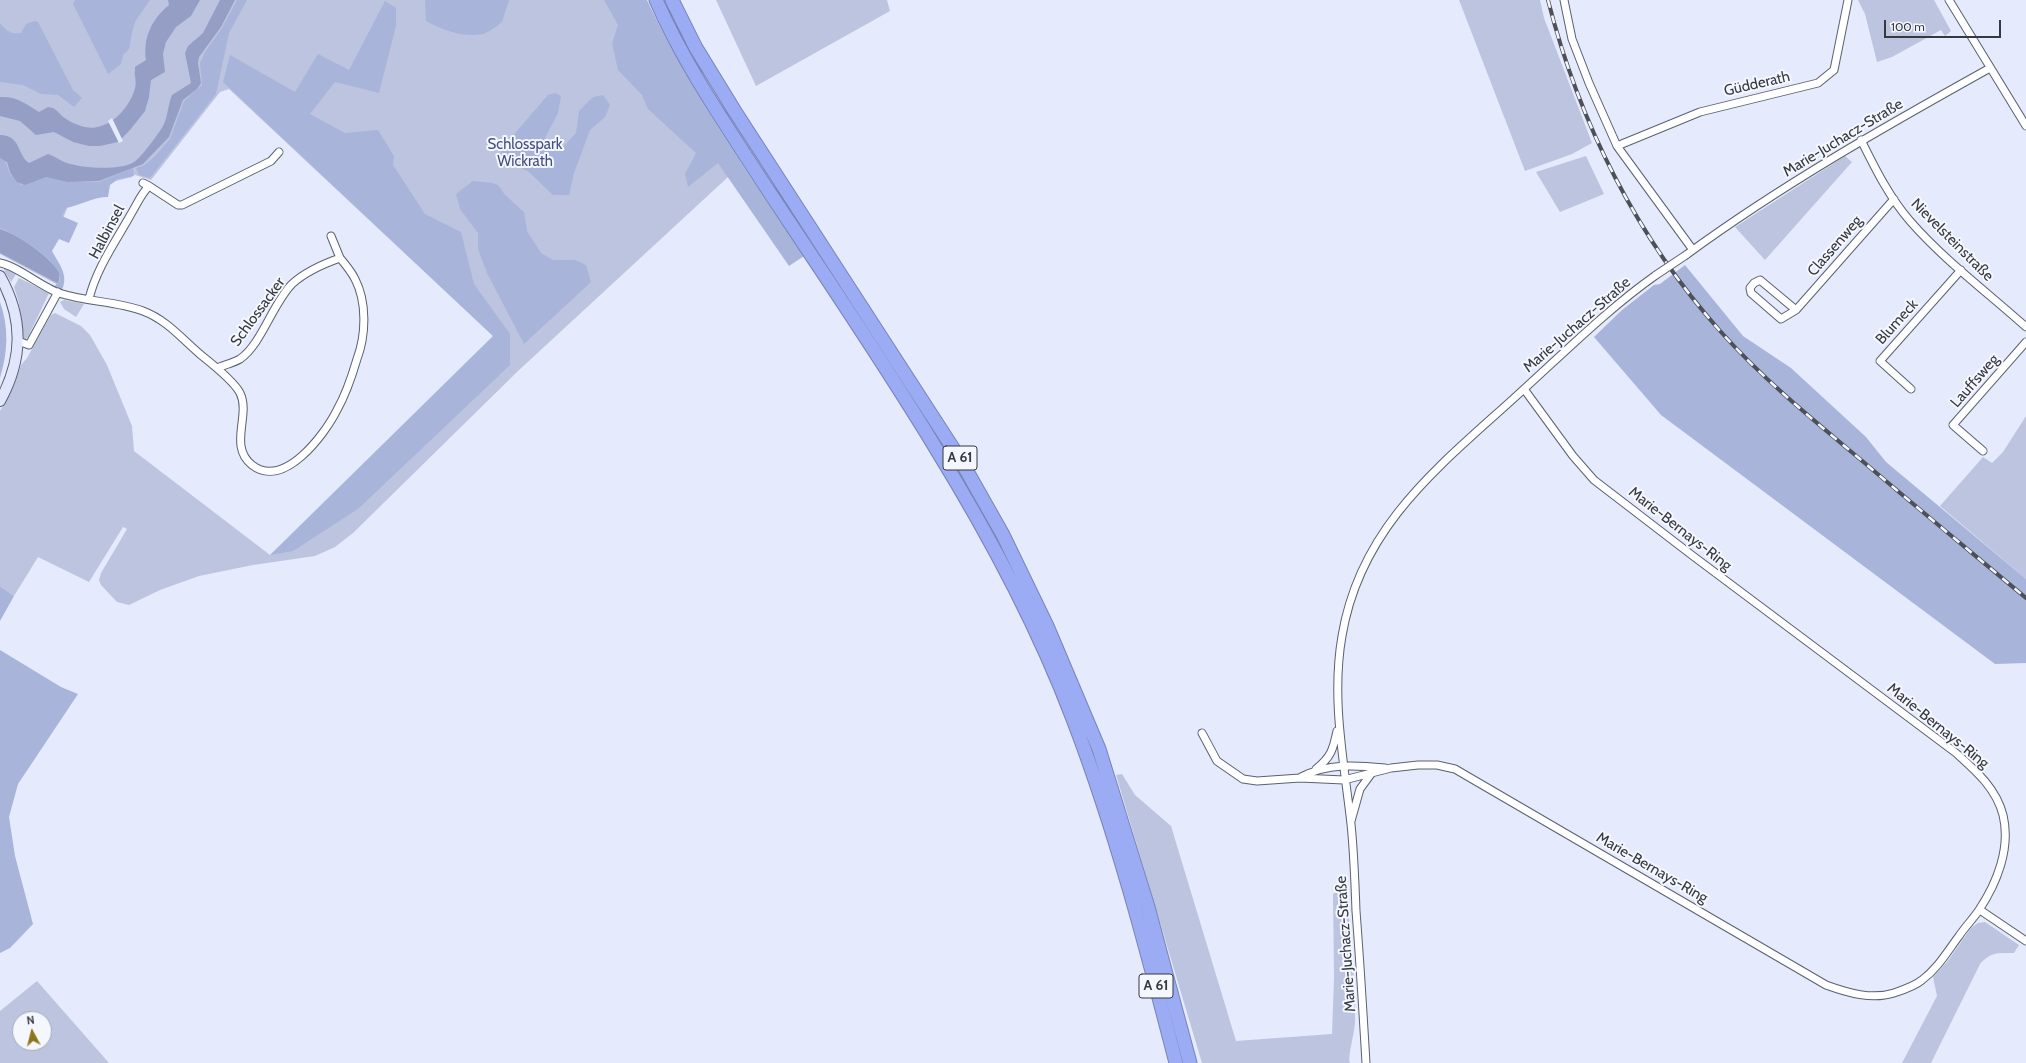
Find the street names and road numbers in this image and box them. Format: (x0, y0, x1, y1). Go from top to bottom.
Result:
street label: Güdderath (1722, 68, 1792, 100)
street label: Marie-Juchacz-Straße (1780, 95, 1906, 181)
street label: Nievelsteinstraße (1907, 195, 1997, 285)
street label: Halbinsel (85, 202, 129, 262)
street label: Classenweg (1804, 212, 1866, 280)
street label: Marie-Juchacz-Straße (1520, 273, 1634, 377)
street label: Schlossacker (227, 274, 289, 350)
street label: Blumeck (1872, 296, 1922, 348)
street label: Lauffsweg (1947, 351, 2003, 411)
road number: A 61 (943, 446, 977, 470)
street label: Marie-Bernays-Ring (1625, 483, 1735, 575)
street label: Marie-Bernays-Ring (1883, 679, 1993, 773)
street label: Marie-Bernays-Ring (1593, 829, 1711, 907)
street label: Marie-Juchacz-Straße (1332, 875, 1360, 1013)
road number: A 61 (1139, 974, 1173, 998)

